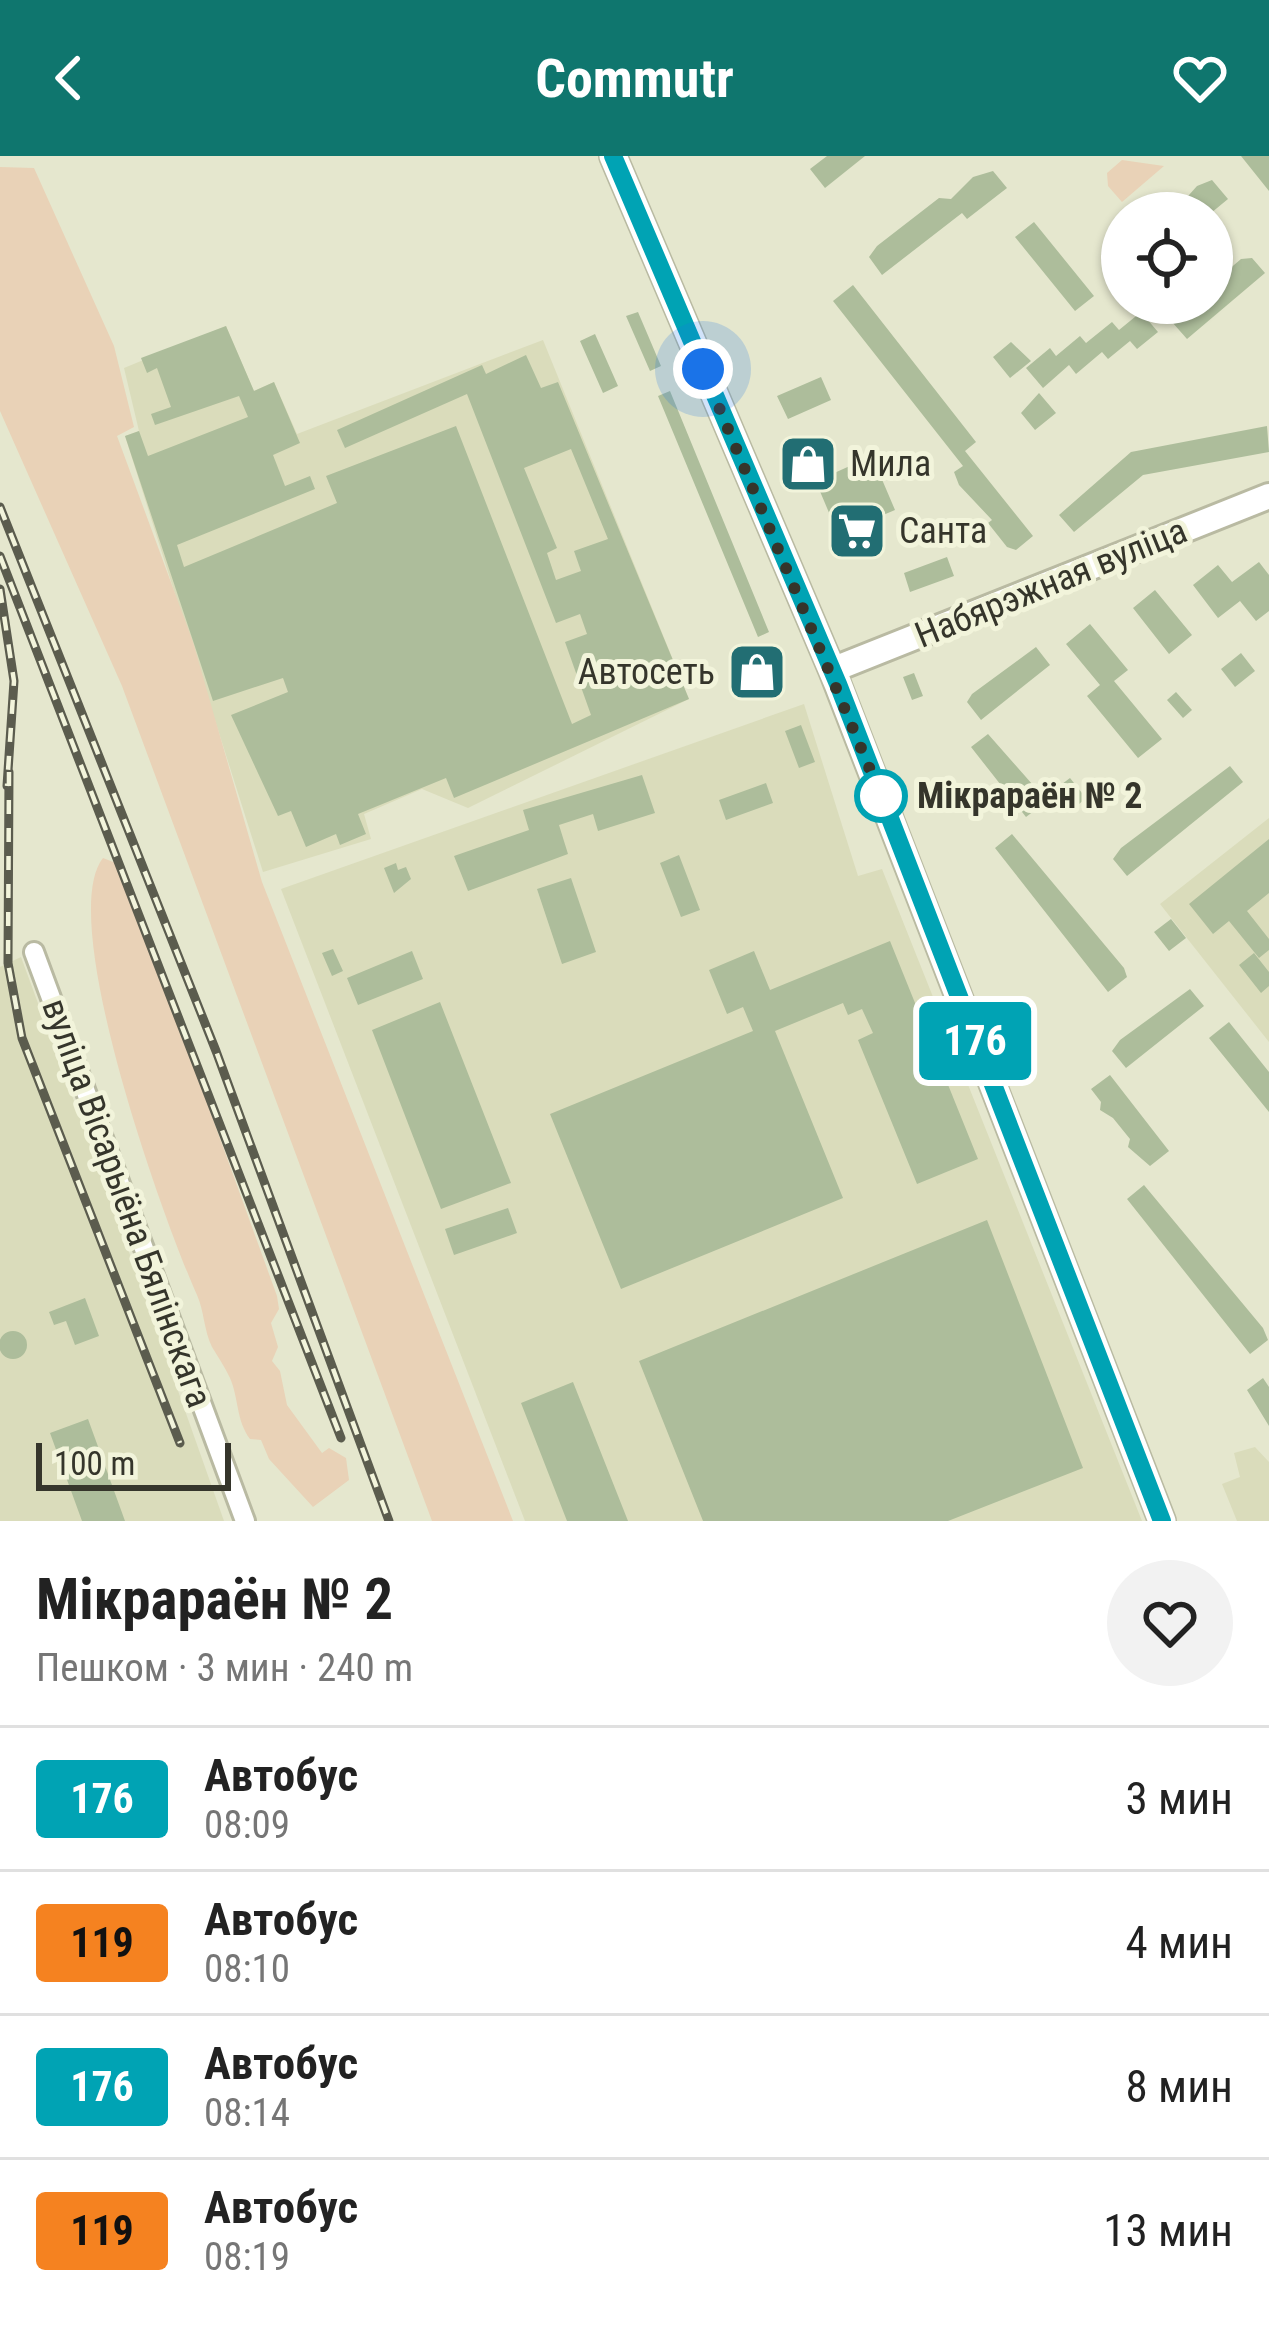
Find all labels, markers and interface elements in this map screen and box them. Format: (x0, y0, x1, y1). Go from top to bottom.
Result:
icon: back (36, 45, 102, 111)
icon: heart (1167, 45, 1233, 111)
text: Commutr (535, 47, 734, 110)
map controls (1101, 192, 1233, 324)
button: locate (1101, 192, 1233, 324)
your location (673, 339, 733, 399)
shop icon: Мила (777, 433, 839, 495)
place label: Мила (850, 443, 931, 485)
supermarket icon: Санта (826, 500, 888, 562)
street label: Набярэжная вуліца (909, 509, 1193, 657)
place label: Санта (899, 510, 987, 552)
shop icon: Автосеть (726, 641, 788, 703)
place label: Автосеть (578, 651, 715, 693)
marker: Мікрараён № 2 (856, 771, 906, 821)
place label: Мікрараён № 2 (917, 775, 1142, 817)
street label: вуліца Вісарыёна Бялінскага (33, 993, 221, 1413)
line badge: 176 (906, 1002, 1044, 1080)
text: 176 (943, 1016, 1007, 1065)
scale bar (36, 1437, 231, 1490)
text: 100 m (54, 1444, 135, 1483)
button: heart (1107, 1560, 1233, 1686)
text: Мікрараён № 2 (36, 1566, 393, 1633)
text: Пешком · 3 мин · 240 m (36, 1645, 413, 1691)
text: Автобус (204, 1749, 358, 1802)
text: 3 мин (1126, 1772, 1233, 1825)
text: 176 (70, 1774, 134, 1823)
text: 08:09 (204, 1802, 290, 1848)
text: Автобус (204, 1893, 358, 1946)
text: 4 мин (1126, 1916, 1233, 1969)
text: 119 (70, 1918, 134, 1967)
text: 08:10 (204, 1946, 290, 1992)
text: Автобус (204, 2037, 358, 2090)
text: 8 мин (1126, 2060, 1233, 2113)
text: 176 (70, 2062, 134, 2111)
text: 08:14 (204, 2090, 290, 2136)
text: Автобус (204, 2181, 358, 2234)
text: 13 мин (1103, 2204, 1233, 2257)
text: 119 (70, 2206, 134, 2255)
text: 08:19 (204, 2234, 290, 2280)

